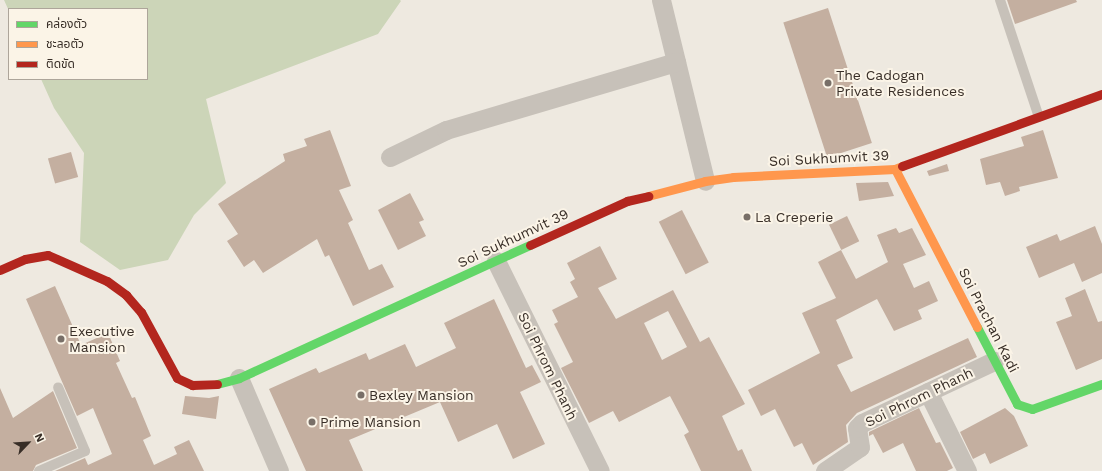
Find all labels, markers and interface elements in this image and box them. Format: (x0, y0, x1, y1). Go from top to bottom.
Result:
legend (8, 8, 148, 80)
text: คล่องตัว (46, 17, 87, 31)
text: ชะลอตัว (46, 37, 84, 51)
text: ติดขัด (46, 57, 75, 71)
place label: The Cadogan Private Residences (836, 67, 965, 100)
marker: The Cadogan Private Residences (823, 78, 833, 88)
street label: Soi Sukhumvit 39 (769, 146, 889, 170)
street label: Soi Sukhumvit 39 (455, 205, 571, 271)
place label: La Creperie (755, 209, 834, 225)
marker: La Creperie (742, 212, 752, 222)
street label: Soi Prachan Kadi (955, 265, 1023, 375)
street label: Soi Phrom Phanh (515, 309, 581, 423)
place label: Executive Mansion (69, 323, 135, 356)
marker: Executive Mansion (56, 334, 66, 344)
street label: Soi Phrom Phanh (862, 364, 976, 430)
place label: Bexley Mansion (369, 387, 474, 403)
marker: Bexley Mansion (356, 390, 366, 400)
place label: Prime Mansion (320, 414, 421, 430)
marker: Prime Mansion (307, 417, 317, 427)
north arrow (8, 423, 48, 463)
text: N (32, 431, 47, 444)

